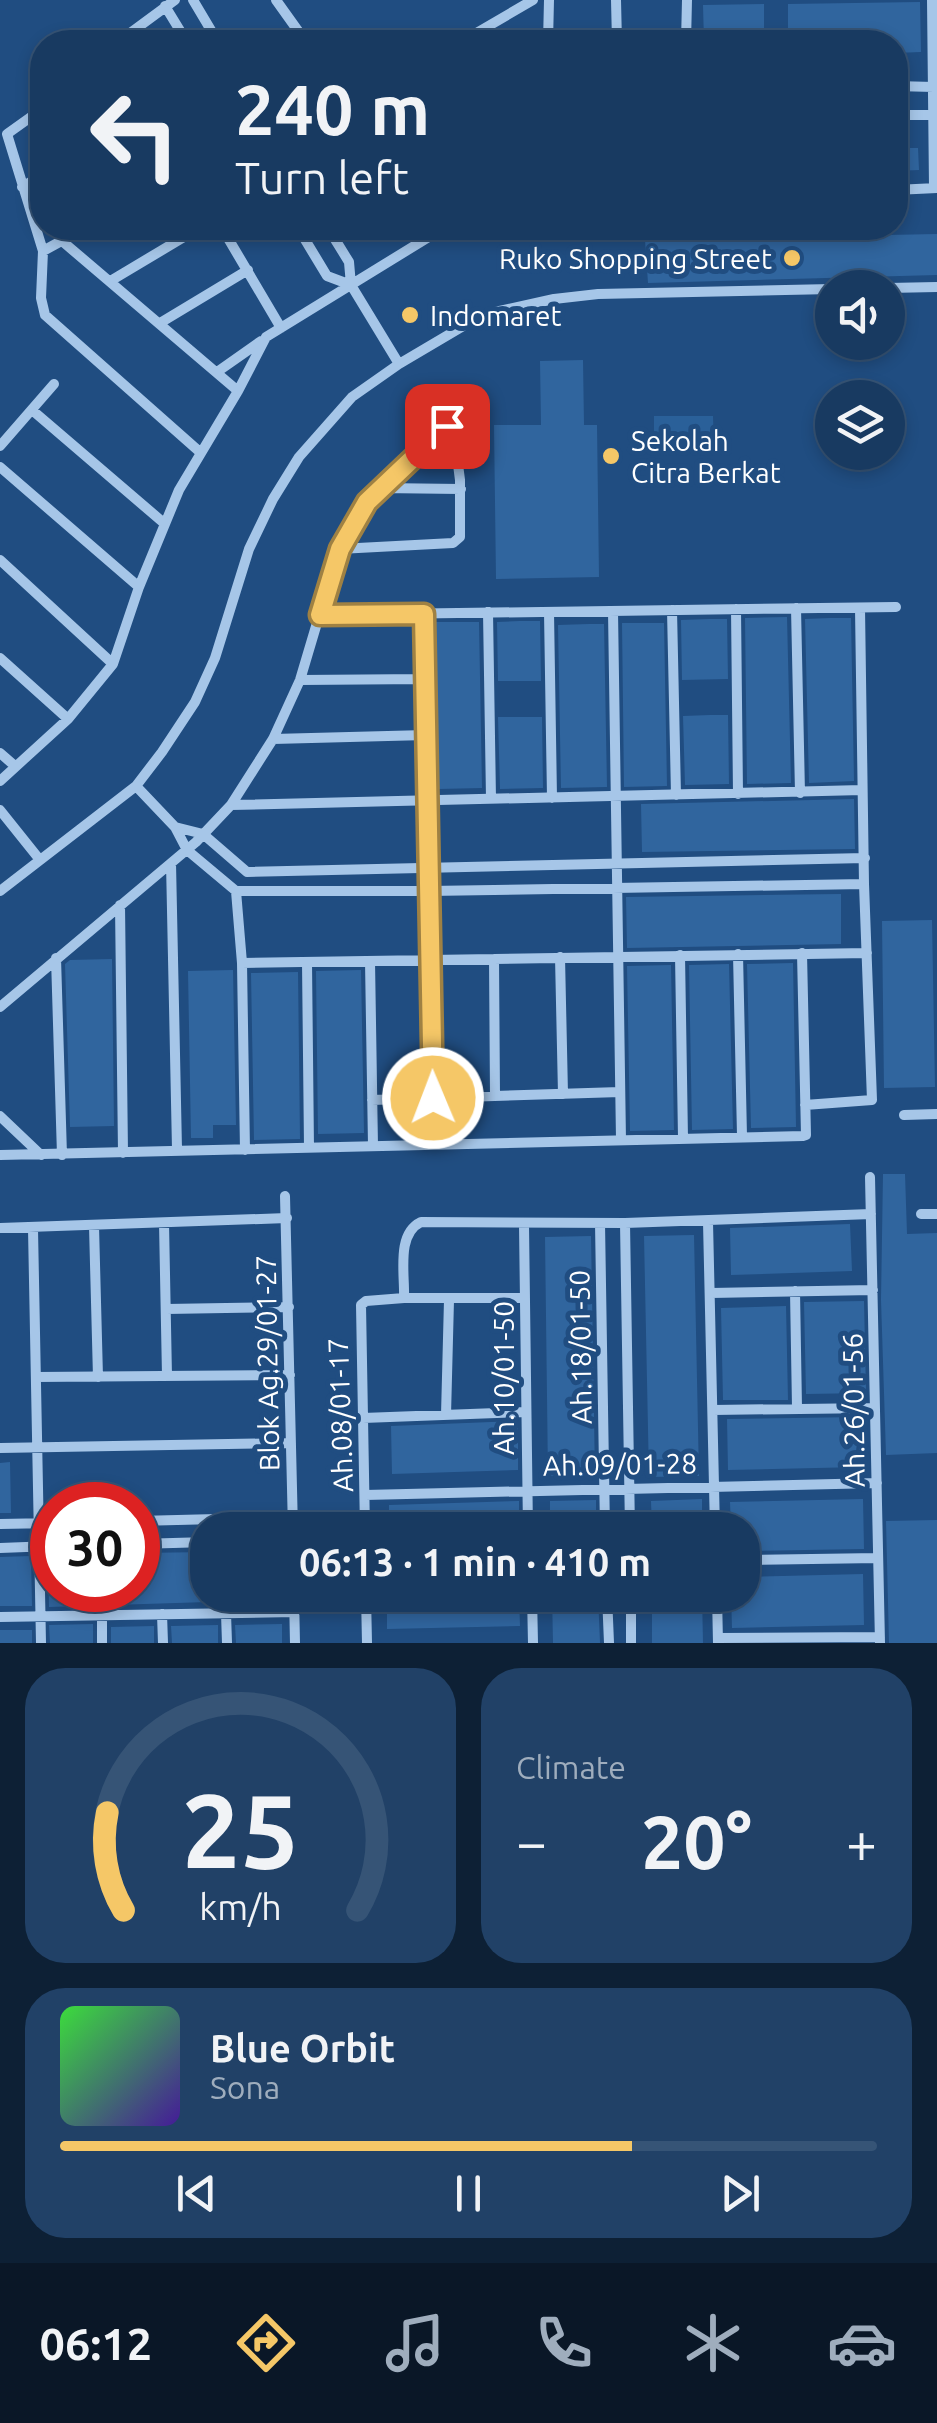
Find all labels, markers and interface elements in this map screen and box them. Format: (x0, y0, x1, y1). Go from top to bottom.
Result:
icon: left (70, 70, 200, 200)
text: 240 m (235, 70, 430, 148)
text: Turn left (235, 152, 409, 203)
place label: Ruko Shopping Street (499, 243, 772, 274)
marker: Ruko Shopping Street (781, 247, 803, 269)
map controls (815, 270, 905, 470)
button: sound (815, 270, 905, 360)
place label: Indomaret (430, 300, 562, 331)
marker: Indomaret (399, 304, 421, 326)
button: layers (815, 380, 905, 470)
pin (405, 384, 490, 469)
icon: arrive (420, 399, 475, 454)
place label: Sekolah Citra Berkat (631, 425, 781, 488)
marker: Sekolah Citra Berkat (600, 445, 622, 467)
position arrow (381, 1046, 485, 1150)
street label: Blok Ag.29/01-27 (250, 1255, 284, 1471)
street label: Ah.18/01-50 (563, 1270, 597, 1424)
street label: Ah.10/01-50 (488, 1301, 519, 1455)
street label: Ah.26/01-56 (836, 1333, 870, 1487)
street label: Ah.08/01-17 (322, 1337, 358, 1493)
street label: Ah.09/01-28 (543, 1447, 697, 1481)
speed limit sign: 30 (30, 1482, 160, 1612)
text: 06:13 · 1 min · 410 m (299, 1541, 651, 1583)
text: Climate (516, 1749, 626, 1785)
text: 25 (182, 1771, 299, 1888)
text: 20° (641, 1799, 752, 1883)
text: − (516, 1811, 547, 1872)
text: + (846, 1811, 877, 1872)
text: km/h (199, 1887, 282, 1927)
text: Blue Orbit (210, 2027, 395, 2069)
text: Sona (210, 2069, 280, 2105)
icon: previous (169, 2166, 224, 2221)
icon: pause (441, 2166, 496, 2221)
icon: next (713, 2166, 768, 2221)
icon: directions (231, 2308, 301, 2378)
icon: music (380, 2308, 450, 2378)
icon: phone (529, 2308, 599, 2378)
icon: climate (678, 2308, 748, 2378)
icon: car (827, 2308, 897, 2378)
text: 06:12 (40, 2318, 152, 2369)

